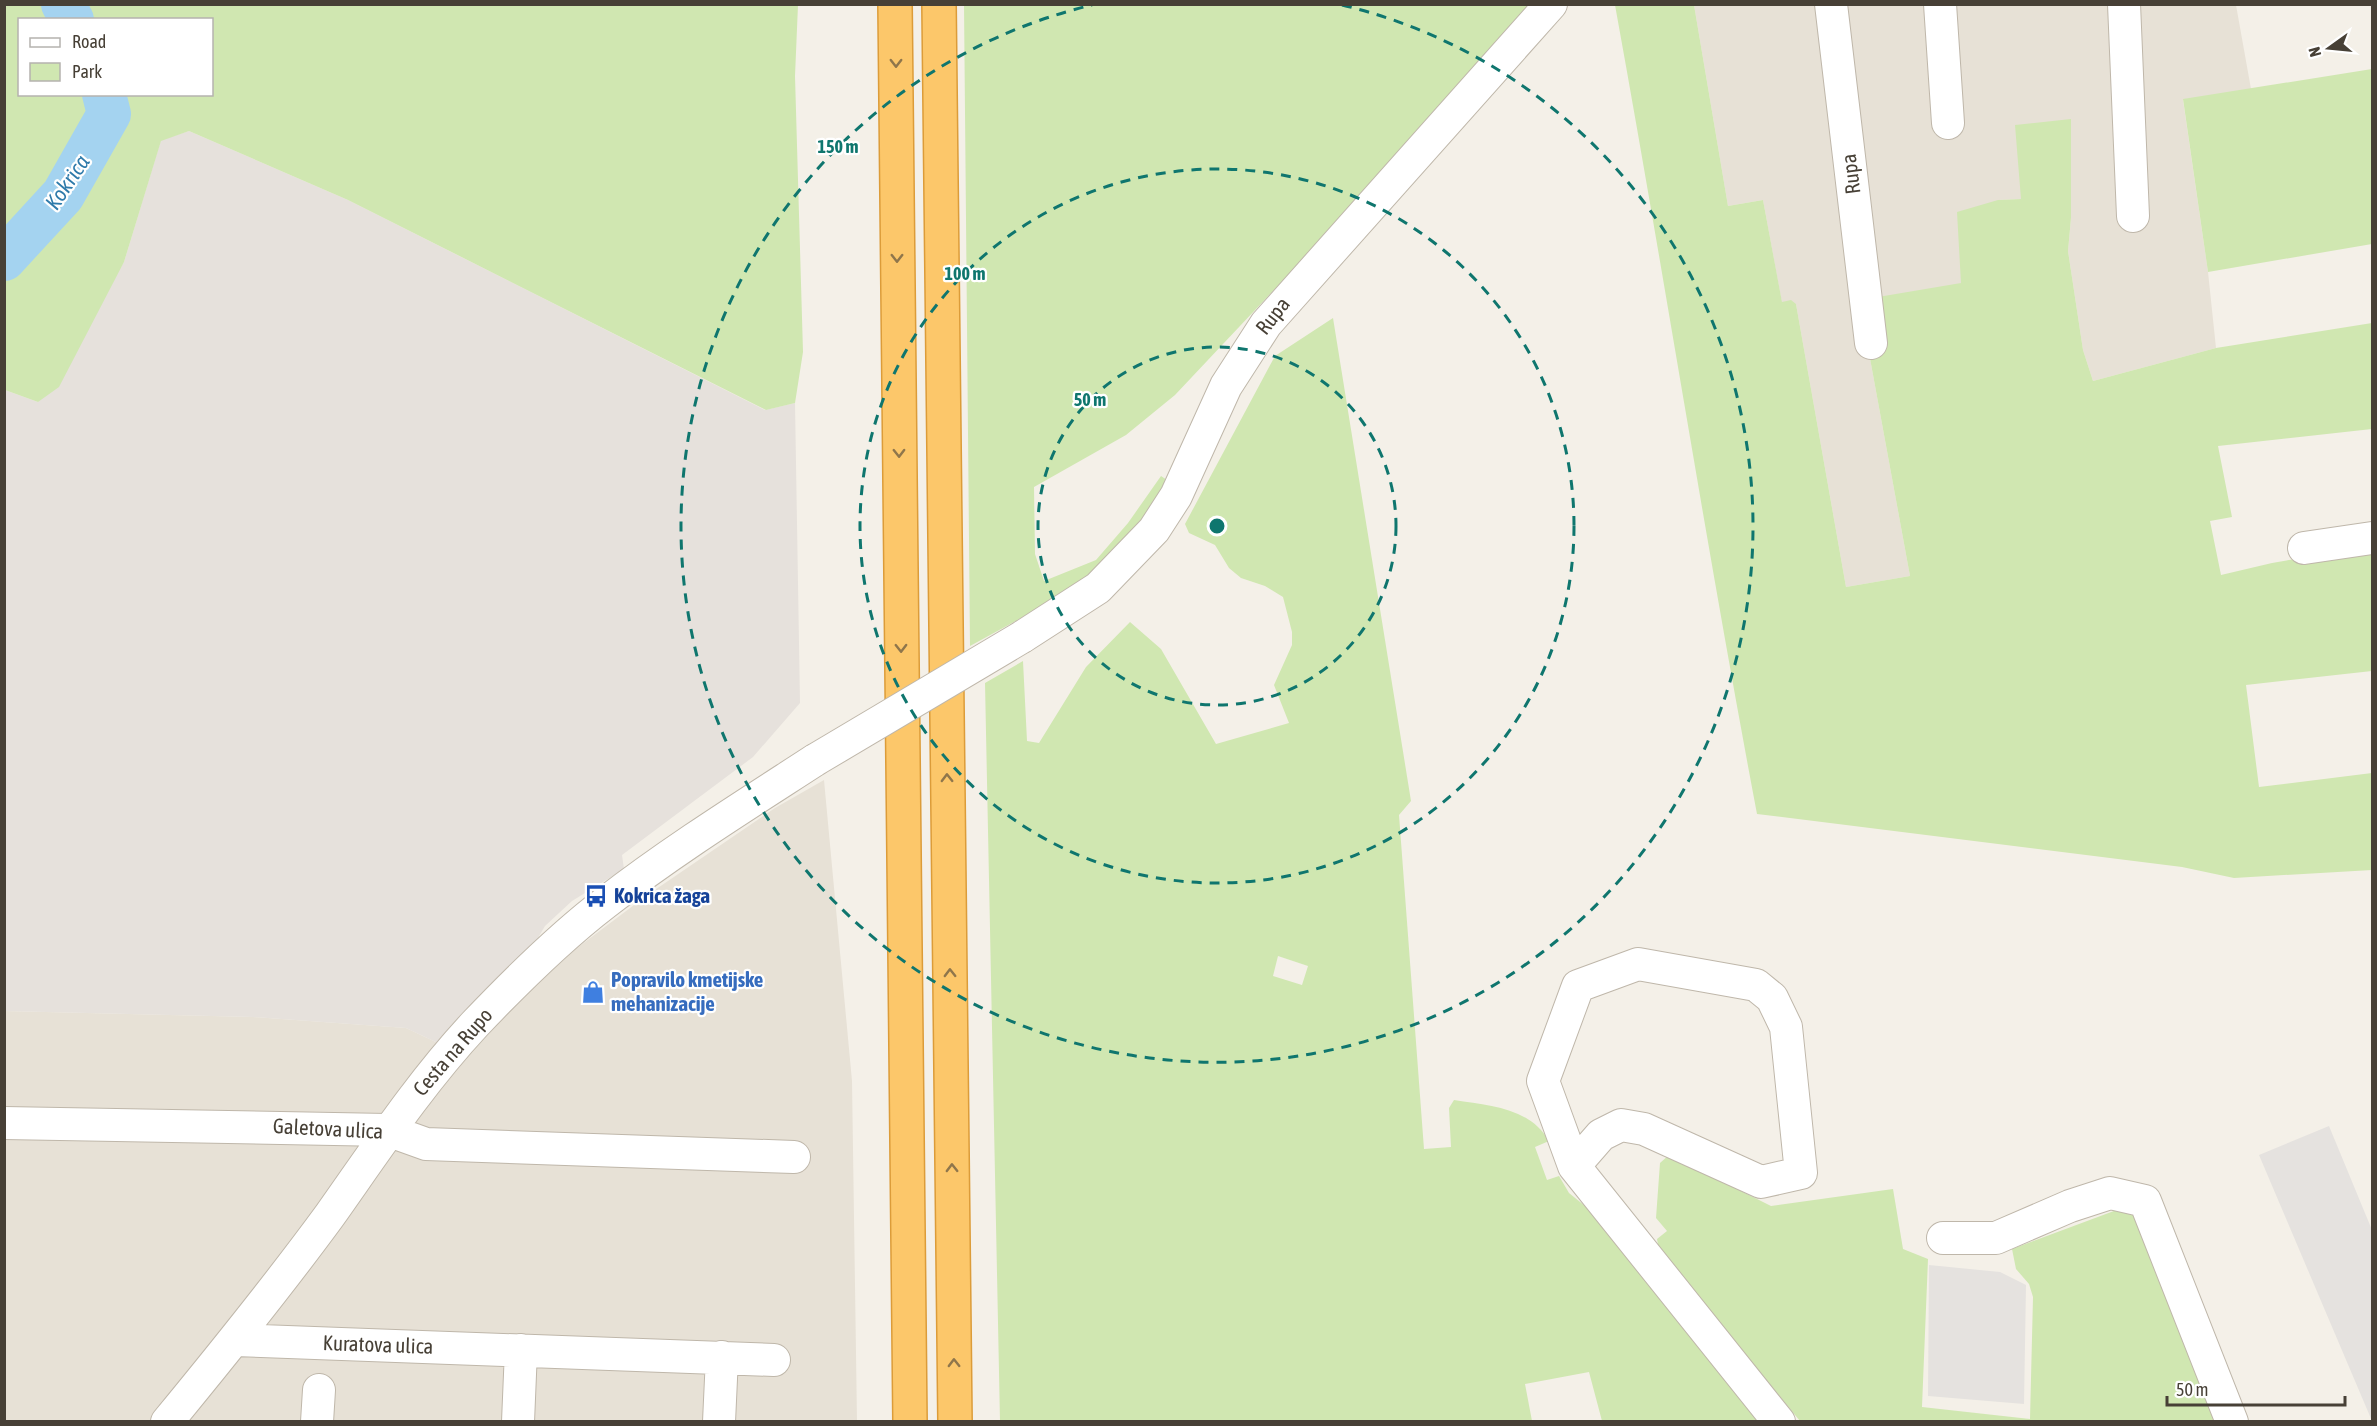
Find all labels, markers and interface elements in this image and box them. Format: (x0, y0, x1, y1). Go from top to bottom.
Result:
legend (18, 18, 213, 96)
north arrow (2299, 18, 2359, 78)
text: Road (72, 31, 106, 52)
text: N (2305, 45, 2324, 59)
one-way arrow (889, 58, 902, 67)
text: Park (72, 61, 102, 82)
text: 150 m (818, 136, 858, 157)
water label: Kokrica (39, 150, 95, 214)
street label: Rupa (1836, 153, 1864, 196)
one-way arrow (891, 253, 903, 262)
text: 100 m (945, 263, 985, 284)
street label: Rupa (1250, 292, 1294, 339)
text: 50 m (1074, 389, 1106, 410)
one-way arrow (893, 448, 905, 457)
centre of rings (1207, 516, 1227, 536)
one-way arrow (895, 643, 907, 652)
one-way arrow (941, 774, 954, 783)
bus stop icon: Kokrica žaga (583, 883, 609, 909)
place label: Kokrica žaga (614, 883, 710, 907)
place label: Popravilo kmetijske mehanizacije (611, 967, 763, 1015)
one-way arrow (944, 969, 956, 978)
shop icon: Popravilo kmetijske mehanizacije (580, 979, 606, 1005)
street label: Cesta na Rupo (408, 1003, 497, 1100)
street label: Galetova ulica (272, 1113, 384, 1143)
one-way arrow (946, 1164, 958, 1173)
street label: Kuratova ulica (322, 1330, 434, 1358)
one-way arrow (948, 1359, 960, 1368)
scale bar (2167, 1369, 2346, 1407)
text: 50 m (2176, 1379, 2208, 1400)

